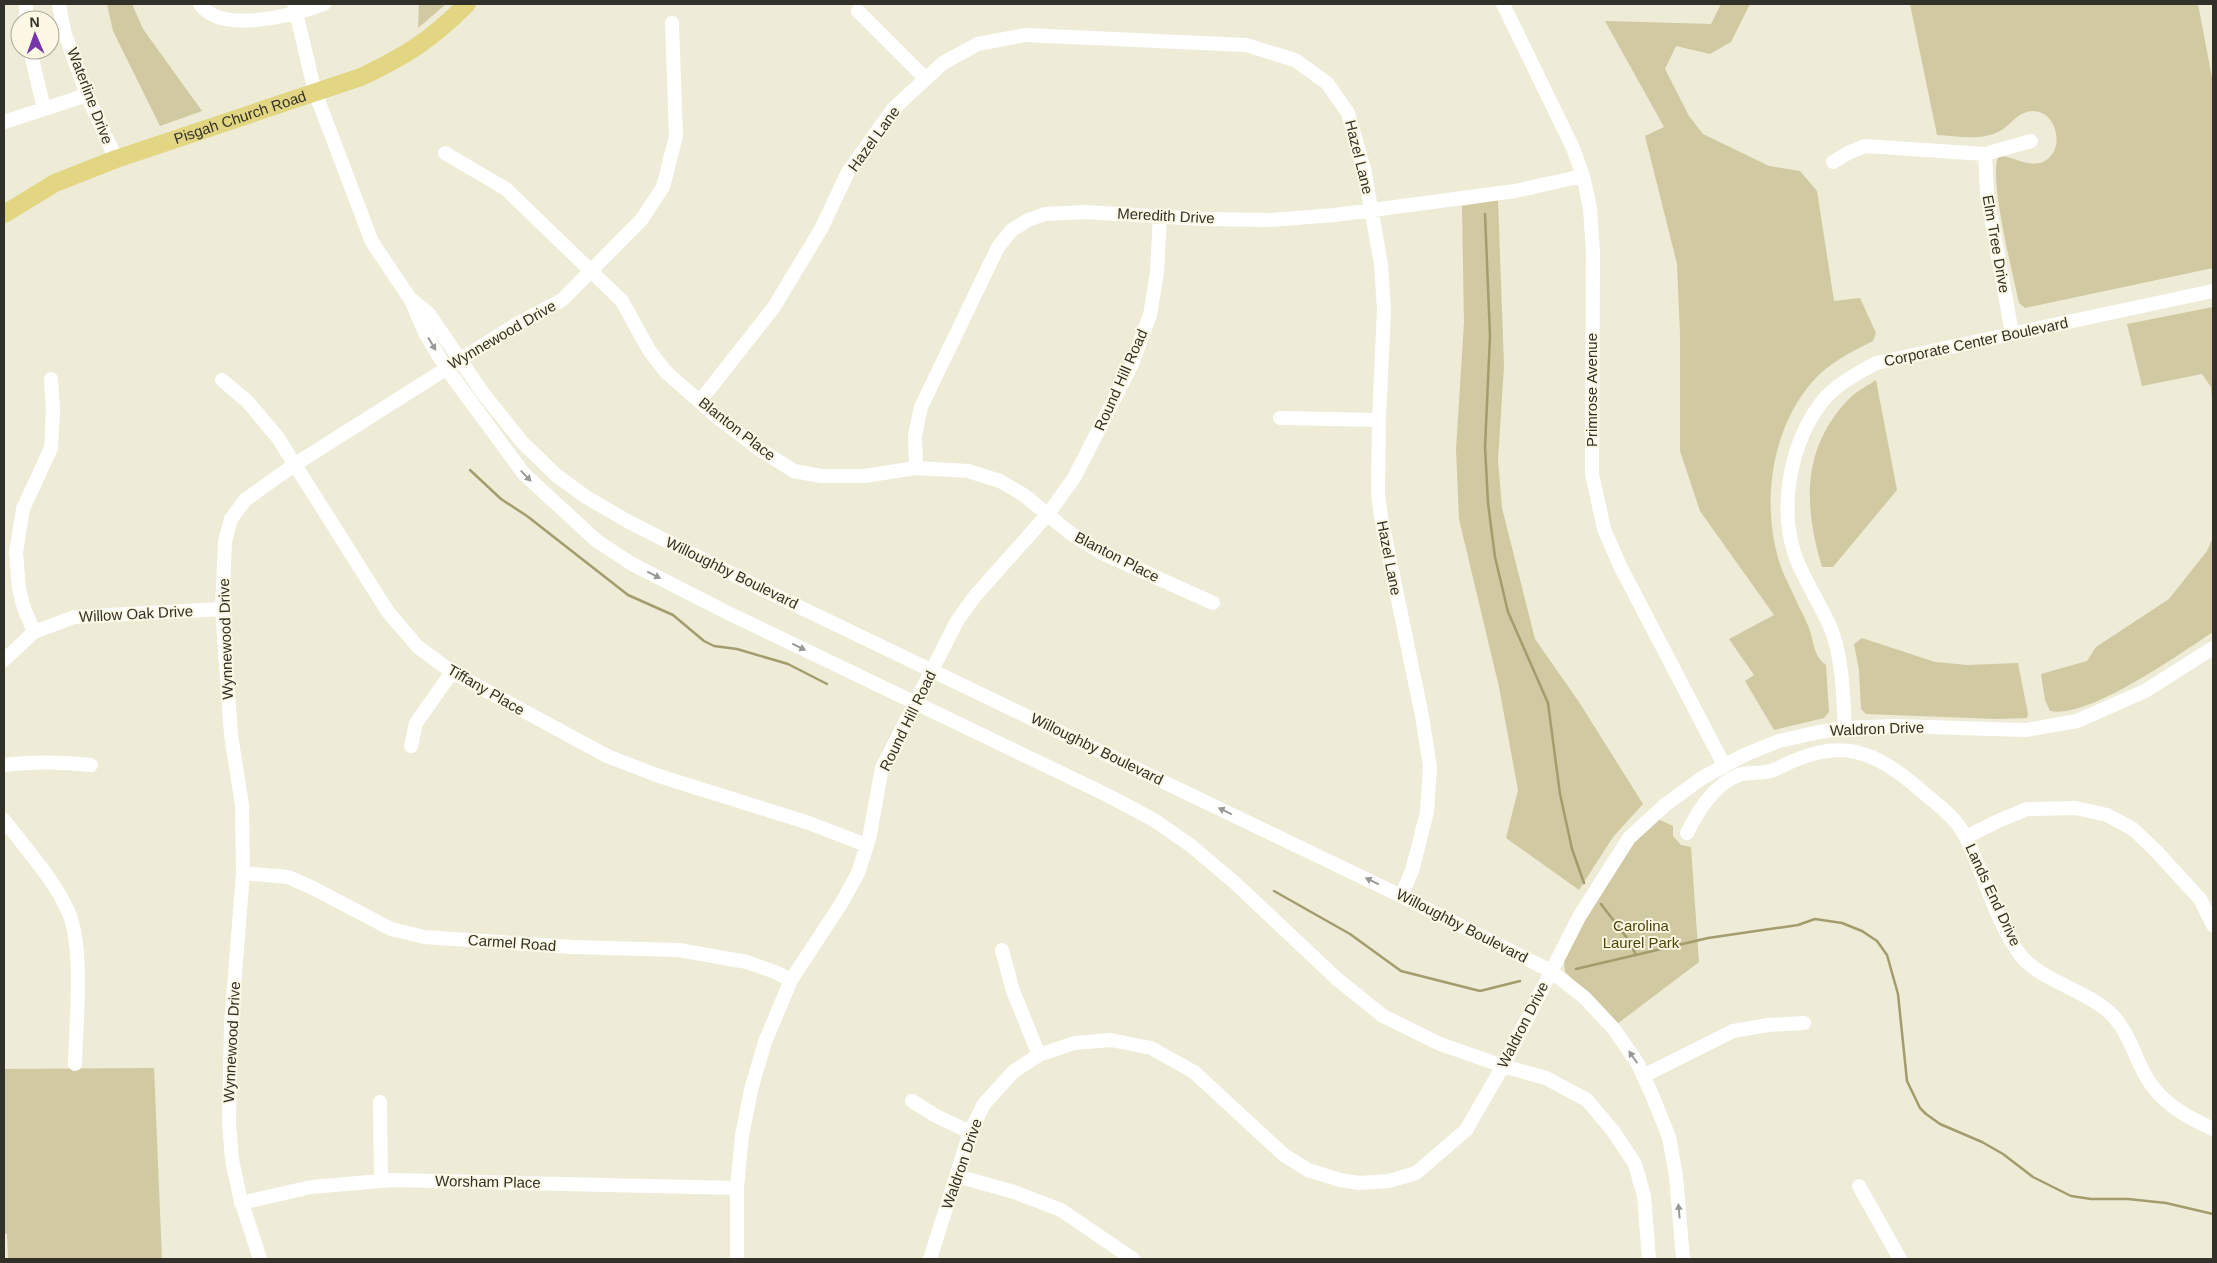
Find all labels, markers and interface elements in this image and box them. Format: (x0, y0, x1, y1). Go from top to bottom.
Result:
north arrow (10, 10, 60, 60)
text: N (29, 14, 40, 30)
street label: Waterline Drive (64, 45, 117, 146)
street label: Pisgah Church Road (171, 87, 308, 147)
street label: Hazel Lane (844, 103, 903, 174)
street label: Hazel Lane (1342, 118, 1377, 196)
street label: Elm Tree Drive (1980, 194, 2013, 294)
street label: Meredith Drive (1117, 204, 1215, 227)
street label: Wynnewood Drive (445, 297, 559, 372)
street label: Corporate Center Boulevard (1882, 314, 2069, 369)
street label: Round Hill Road (1091, 326, 1151, 433)
street label: Primrose Avenue (1583, 333, 1600, 447)
one-way arrow (427, 337, 436, 351)
street label: Blanton Place (696, 393, 779, 464)
one-way arrow (520, 469, 532, 481)
street label: Hazel Lane (1374, 519, 1405, 597)
street label: Blanton Place (1072, 528, 1162, 585)
street label: Willoughby Boulevard (663, 533, 801, 612)
one-way arrow (647, 571, 661, 579)
street label: Wynnewood Drive (215, 578, 236, 700)
street label: Willow Oak Drive (79, 602, 193, 625)
one-way arrow (792, 643, 806, 651)
street label: Tiffany Place (445, 661, 528, 718)
street label: Round Hill Road (876, 668, 939, 774)
street label: Willoughby Boulevard (1028, 709, 1166, 788)
street label: Waldron Drive (1829, 718, 1924, 739)
one-way arrow (1218, 807, 1232, 815)
street label: Lands End Drive (1962, 841, 2025, 949)
one-way arrow (1365, 877, 1379, 885)
street label: Willoughby Boulevard (1394, 885, 1531, 966)
park label: Carolina Laurel Park (1603, 917, 1680, 951)
street label: Carmel Road (467, 931, 557, 954)
street label: Waldron Drive (1494, 979, 1552, 1071)
street label: Wynnewood Drive (220, 981, 243, 1103)
one-way arrow (1628, 1050, 1638, 1064)
street label: Waldron Drive (938, 1116, 985, 1211)
street label: Worsham Place (435, 1172, 541, 1191)
one-way arrow (1675, 1202, 1683, 1218)

